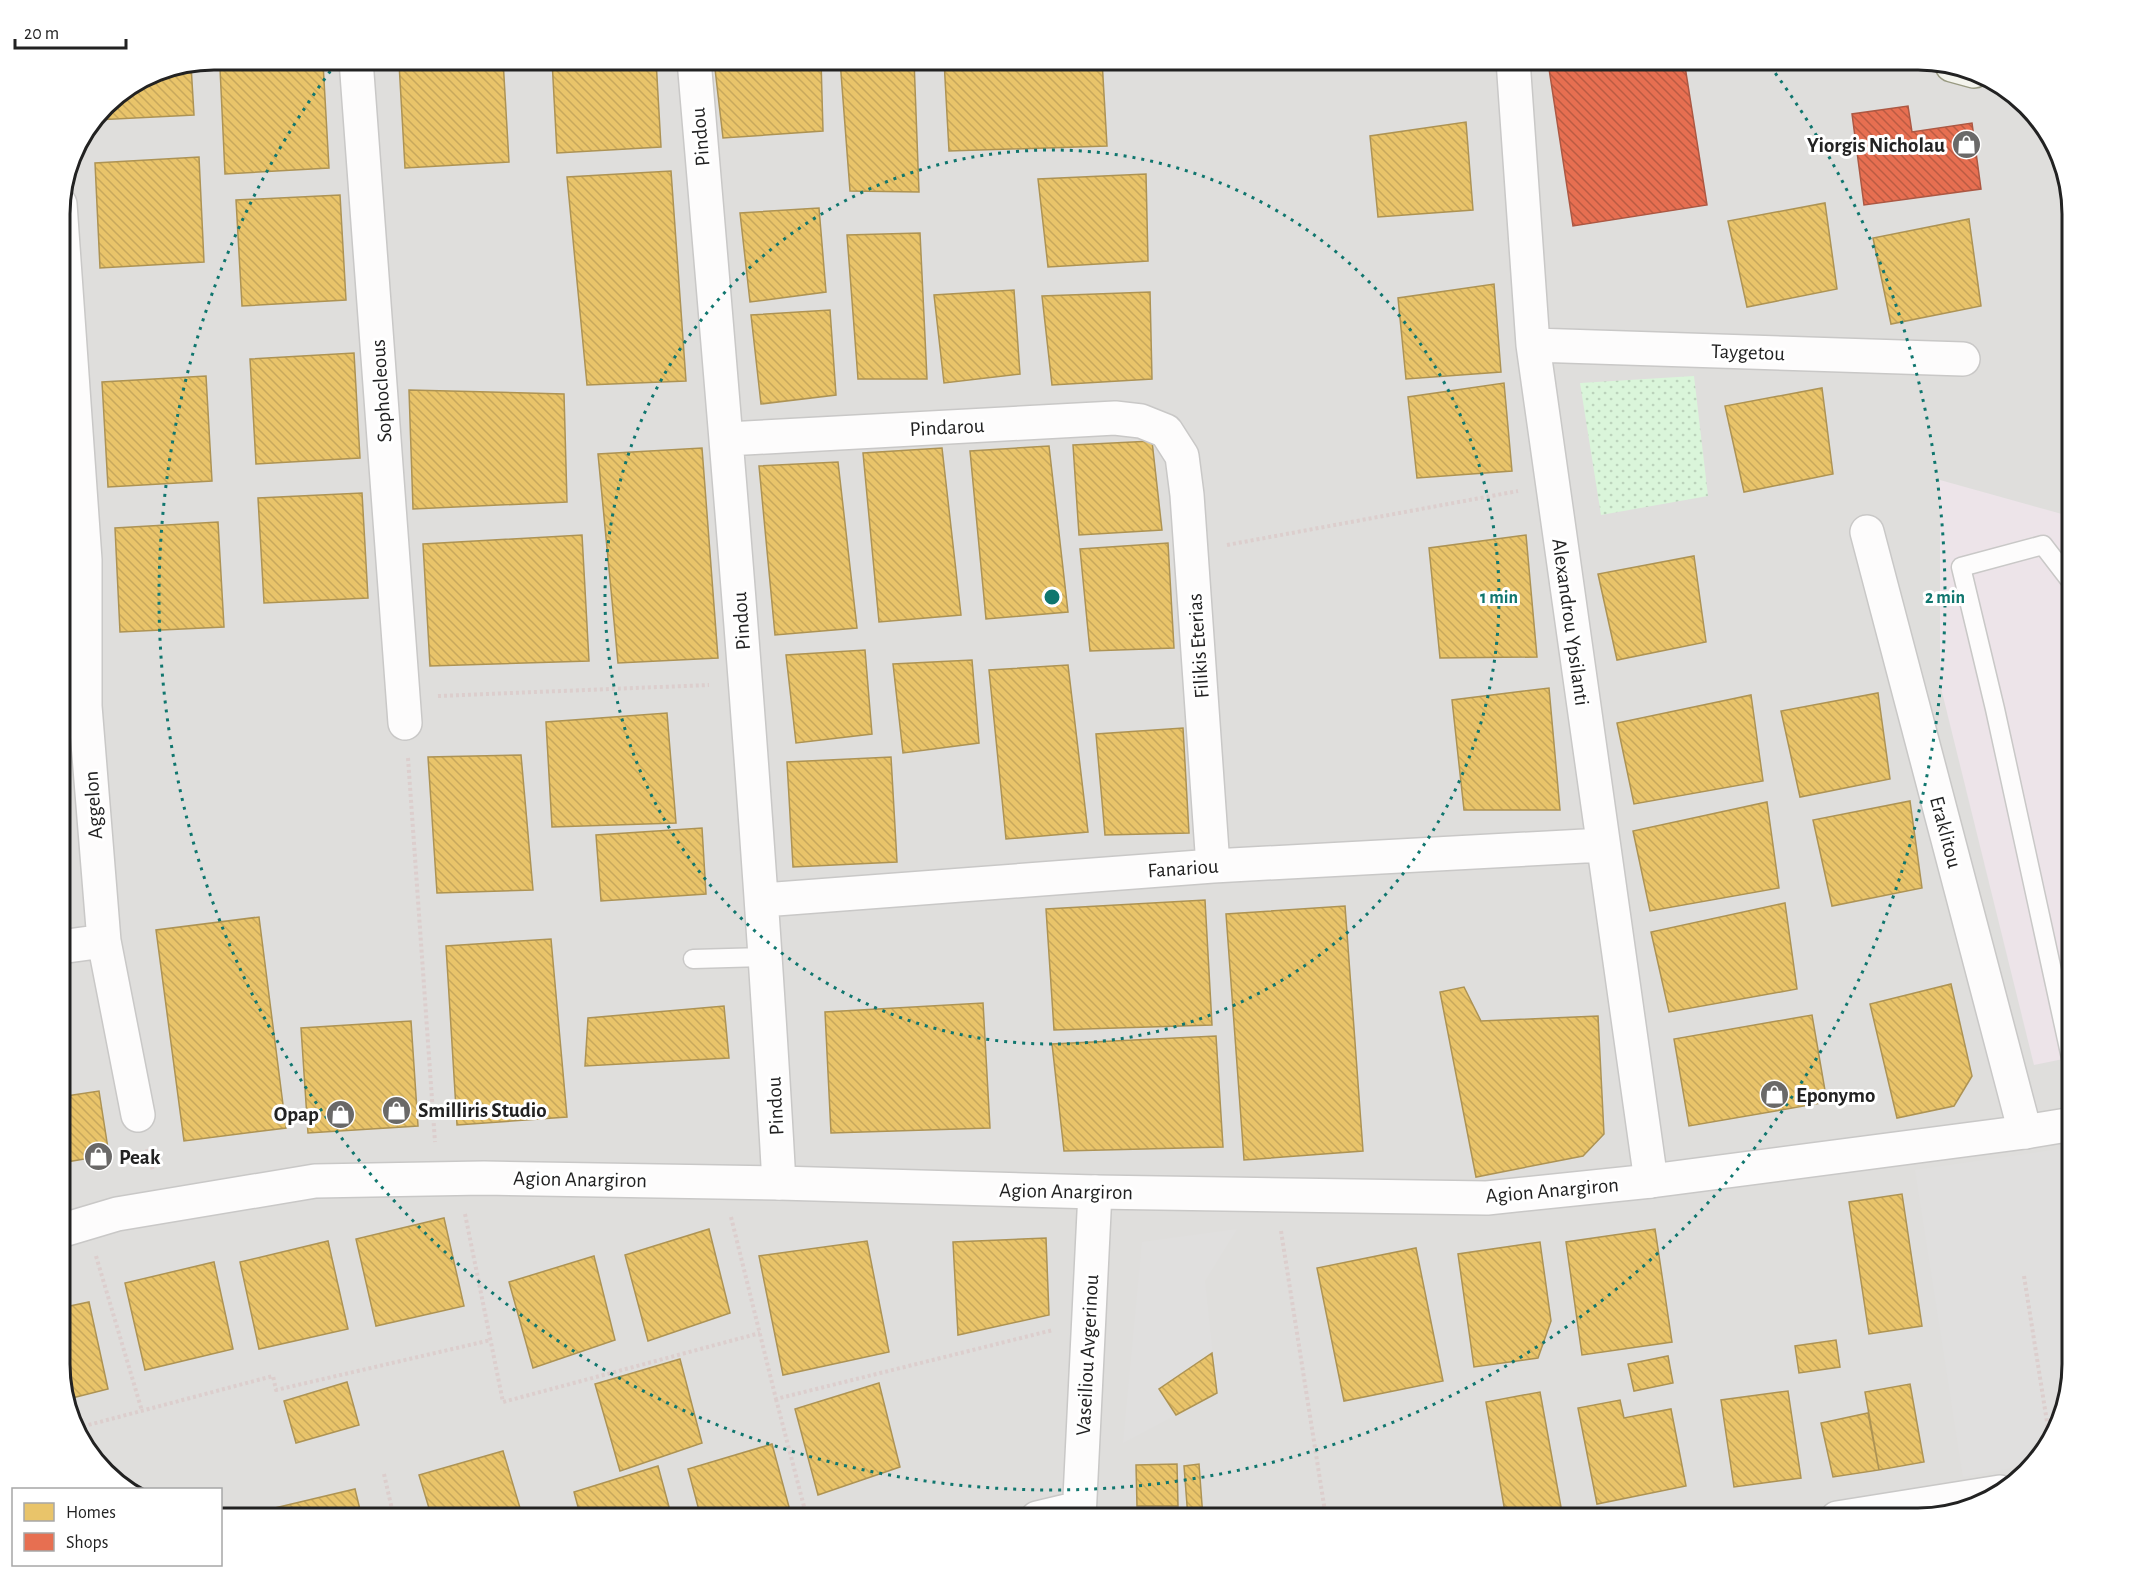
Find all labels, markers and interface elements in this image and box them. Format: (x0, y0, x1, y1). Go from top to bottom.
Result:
scale bar (15, 12, 126, 50)
text: 20 m (24, 25, 59, 43)
street label: Pindou (687, 107, 714, 167)
shop icon: Yiorgis Nicholau (1950, 129, 1982, 161)
place label: Yiorgis Nicholau (1807, 135, 1945, 156)
street label: Sophocleous (367, 339, 396, 443)
street label: Taygetou (1711, 341, 1786, 364)
street label: Pindarou (909, 415, 985, 440)
street label: Alexandrou Ypsilanti (1548, 537, 1593, 707)
centre of rings (1042, 587, 1062, 607)
text: 1 min (1480, 589, 1518, 607)
text: 2 min (1925, 589, 1965, 607)
street label: Pindou (729, 591, 754, 651)
street label: Filikis Eterias (1184, 593, 1213, 699)
street label: Aggelon (81, 770, 106, 840)
street label: Eraklitou (1926, 794, 1965, 871)
street label: Fanariou (1147, 856, 1220, 881)
street label: Pindou (763, 1076, 788, 1136)
shop icon: Eponymo (1759, 1079, 1791, 1111)
place label: Eponymo (1796, 1085, 1875, 1106)
shop icon: Smilliris Studio (381, 1094, 413, 1126)
shop icon: Opap (324, 1098, 356, 1130)
place label: Smilliris Studio (418, 1100, 547, 1121)
place label: Opap (274, 1104, 319, 1125)
shop icon: Peak (82, 1141, 114, 1173)
place label: Peak (119, 1147, 161, 1168)
street label: Agion Anargiron (513, 1168, 647, 1191)
street label: Agion Anargiron (1484, 1174, 1620, 1207)
street label: Agion Anargiron (999, 1180, 1133, 1203)
street label: Vaseiliou Avgerinou (1073, 1274, 1102, 1436)
legend (12, 1488, 222, 1566)
text: Homes (66, 1504, 116, 1522)
text: Shops (66, 1534, 108, 1552)

